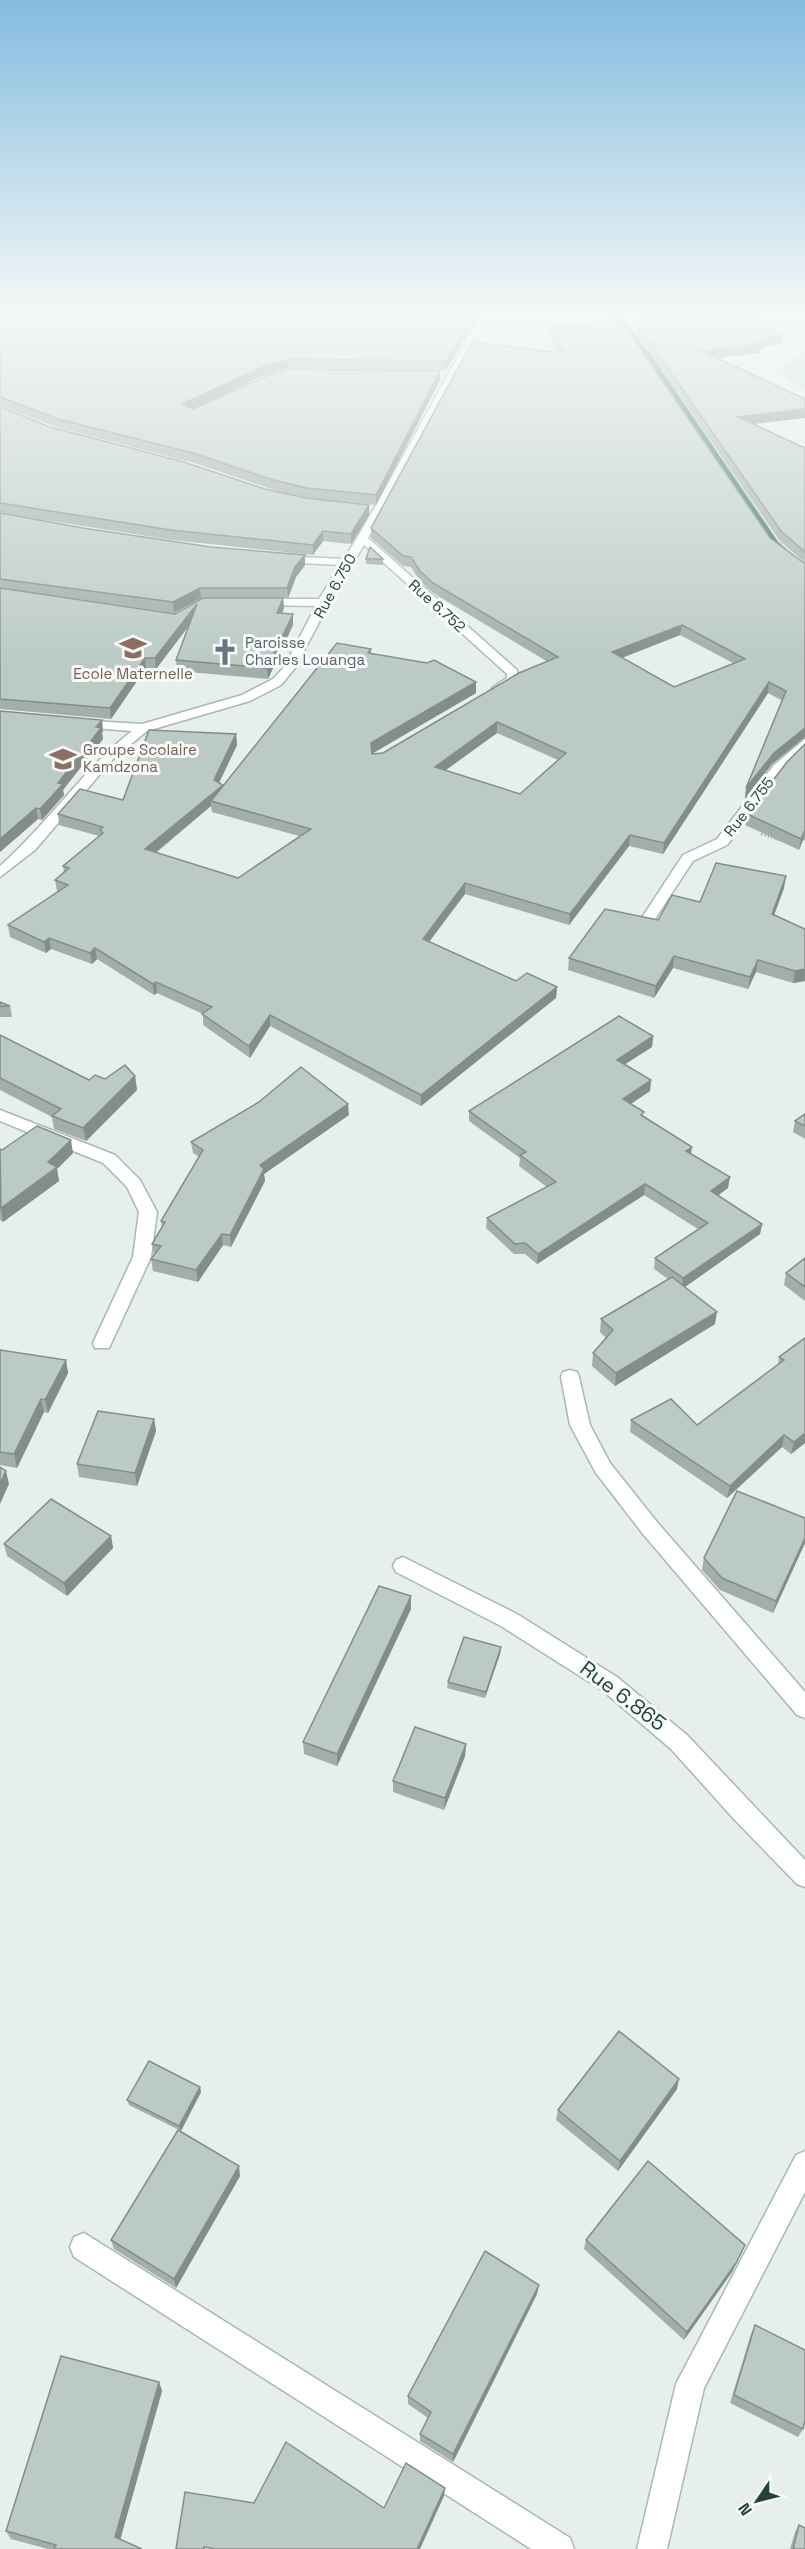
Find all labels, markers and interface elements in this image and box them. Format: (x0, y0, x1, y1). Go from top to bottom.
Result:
street label: Rue 6.750 (309, 550, 360, 621)
street label: Rue 6.752 (405, 575, 470, 636)
school or university icon: Ecole Maternelle (118, 633, 148, 663)
place label: Paroisse Charles Louanga (245, 633, 365, 669)
church icon: Paroisse Charles Louanga (210, 637, 240, 667)
place label: Ecole Maternelle (73, 664, 193, 683)
place label: Groupe Scolaire Kamdzona (83, 740, 197, 776)
school or university icon: Groupe Scolaire Kamdzona (48, 744, 78, 774)
street label: Rue 6.755 (719, 773, 778, 840)
street label: Rue 6.865 (575, 1655, 672, 1737)
north arrow (727, 2471, 787, 2531)
text: N (733, 2499, 757, 2520)

